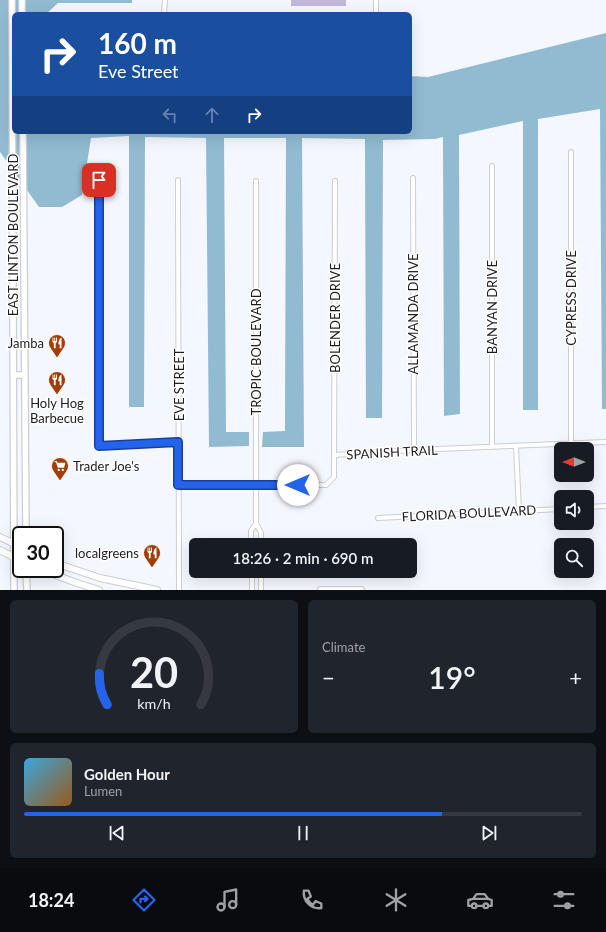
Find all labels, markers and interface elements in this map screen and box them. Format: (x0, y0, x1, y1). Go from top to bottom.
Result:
text: 160 m (98, 26, 177, 60)
icon: right (32, 28, 84, 80)
text: Eve Street (98, 60, 179, 82)
icon: left (159, 104, 181, 126)
icon: ahead (201, 104, 223, 126)
icon: right (243, 104, 265, 126)
street label: EAST LINTON BOULEVARD (5, 154, 21, 316)
pin (82, 163, 116, 197)
icon: arrive (88, 169, 110, 191)
street label: CYPRESS DRIVE (563, 250, 579, 346)
street label: ALLAMANDA DRIVE (405, 253, 421, 375)
street label: BANYAN DRIVE (484, 260, 500, 354)
street label: BOLENDER DRIVE (327, 263, 343, 373)
street label: TROPIC BOULEVARD (248, 288, 264, 416)
restaurant icon: Jamba (47, 333, 67, 358)
place label: Jamba (8, 335, 44, 351)
street label: EVE STREET (171, 348, 187, 421)
restaurant icon: Holy Hog Barbecue (47, 370, 67, 395)
place label: Holy Hog Barbecue (30, 395, 84, 426)
street label: SPANISH TRAIL (346, 442, 438, 462)
north arrow (554, 442, 594, 482)
map controls (554, 442, 594, 578)
supermarket icon: Trader Joe's (50, 456, 70, 481)
place label: Trader Joe's (73, 458, 140, 474)
position arrow (277, 464, 319, 506)
button: sound (554, 490, 594, 530)
street label: FLORIDA BOULEVARD (401, 501, 537, 525)
speed limit sign: 30 (12, 526, 64, 578)
button: search (554, 538, 594, 578)
restaurant icon: localgreens (142, 543, 162, 568)
place label: localgreens (75, 545, 139, 561)
text: 18:26 · 2 min · 690 m (233, 549, 373, 567)
text: Climate (322, 639, 365, 655)
text: 20 (130, 646, 178, 696)
text: 19° (428, 659, 476, 695)
text: − (322, 664, 335, 691)
text: + (569, 664, 582, 691)
text: km/h (137, 694, 171, 711)
text: Golden Hour (84, 765, 170, 783)
text: Lumen (84, 783, 122, 799)
icon: previous (106, 822, 128, 844)
icon: pause (292, 822, 314, 844)
icon: next (478, 822, 500, 844)
icon: directions (130, 886, 158, 914)
icon: music (214, 886, 242, 914)
icon: phone (298, 886, 326, 914)
icon: climate (382, 886, 410, 914)
icon: car (466, 886, 494, 914)
icon: filters (550, 886, 578, 914)
text: 18:24 (28, 889, 74, 911)

